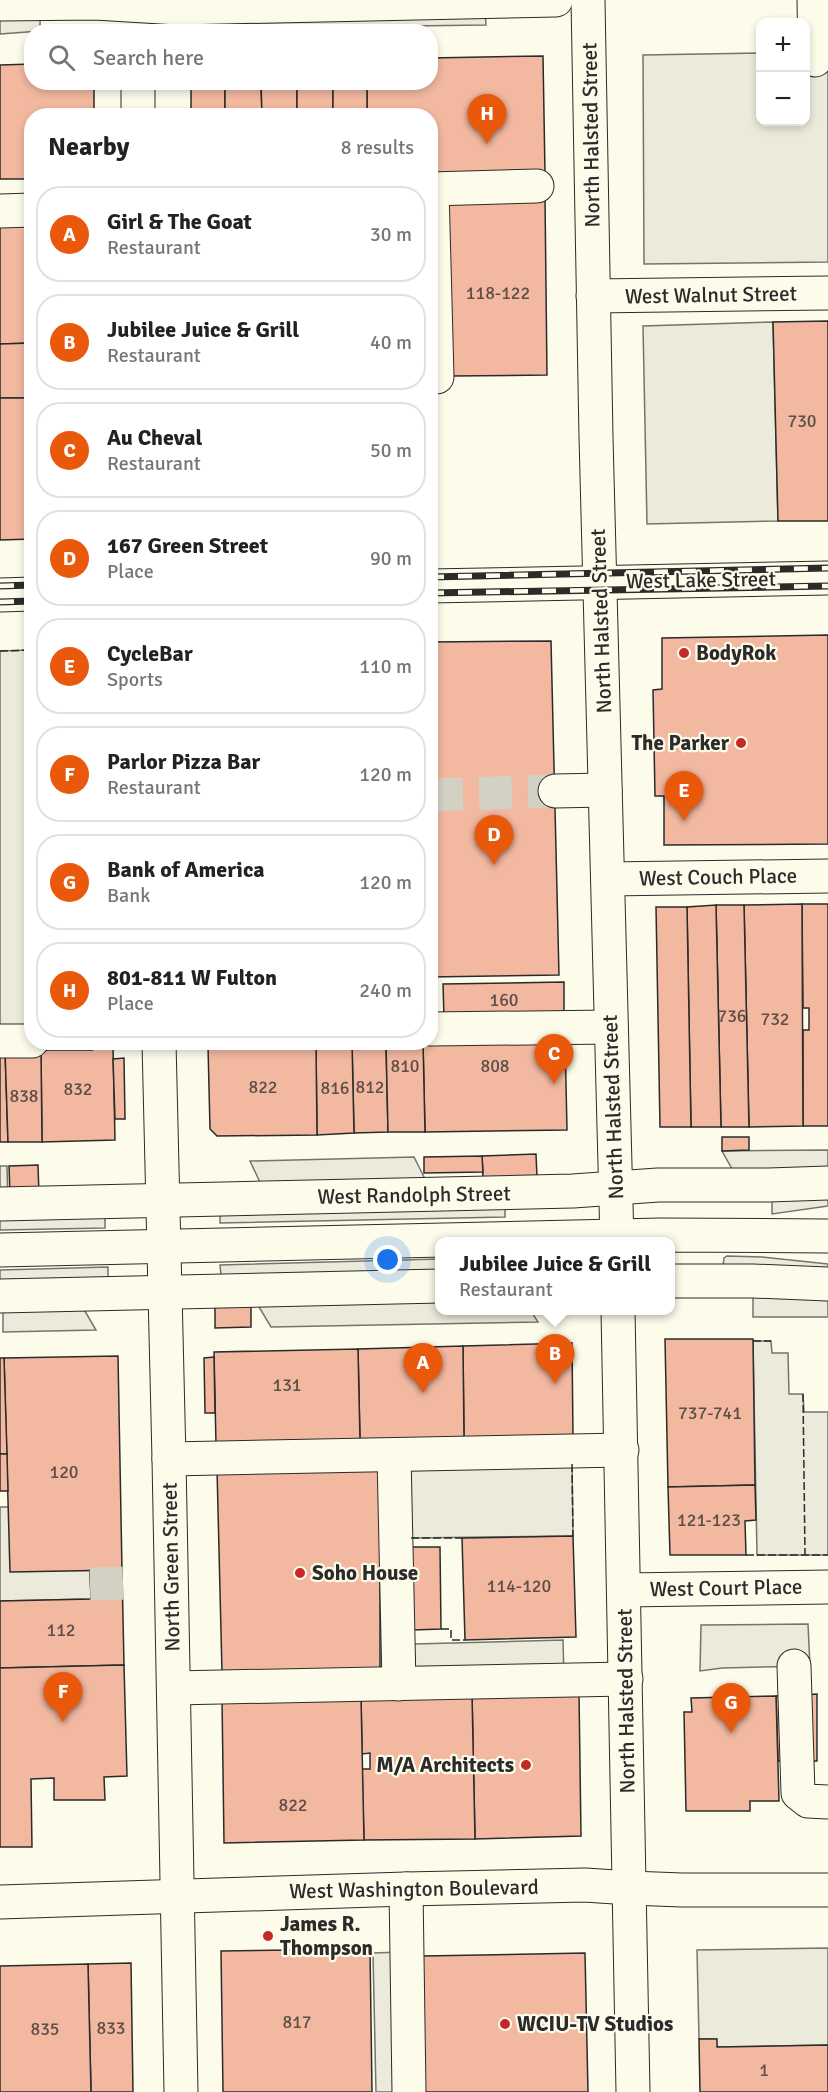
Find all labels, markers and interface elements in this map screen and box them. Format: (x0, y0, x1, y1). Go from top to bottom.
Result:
map controls (756, 18, 810, 126)
button: + (756, 18, 810, 72)
search box (24, 24, 438, 90)
icon: search (45, 41, 78, 74)
street label: North Halsted Street (576, 42, 606, 228)
text: Search here (93, 44, 204, 71)
button: − (756, 72, 810, 126)
pin: H (468, 94, 506, 144)
text: Nearby (48, 131, 129, 163)
text: 8 results (341, 135, 414, 160)
text: Girl & The Goat (107, 208, 252, 235)
text: A (63, 222, 76, 247)
text: 30 m (370, 222, 412, 247)
text: Restaurant (107, 235, 201, 260)
street label: West Walnut Street (625, 280, 797, 310)
house number: 118-122 (466, 282, 530, 304)
text: Jubilee Juice & Grill (107, 316, 299, 343)
text: B (63, 330, 76, 355)
text: 40 m (370, 330, 412, 355)
text: Restaurant (107, 343, 201, 368)
house number: 730 (787, 410, 817, 432)
text: Au Cheval (107, 424, 202, 451)
text: C (63, 438, 76, 463)
text: 50 m (370, 438, 412, 463)
text: Restaurant (107, 451, 201, 476)
street label: North Halsted Street (585, 528, 617, 714)
text: 167 Green Street (107, 532, 268, 559)
text: D (63, 546, 76, 571)
text: 90 m (370, 546, 412, 571)
text: Place (107, 559, 154, 584)
street label: West Lake Street (626, 566, 776, 594)
text: CycleBar (107, 640, 193, 667)
place label: BodyRok (696, 640, 776, 666)
marker: BodyRok (677, 646, 691, 660)
text: E (64, 654, 75, 679)
text: 110 m (359, 654, 412, 679)
text: Sports (107, 667, 163, 692)
place label: The Parker (631, 730, 730, 756)
marker: The Parker (734, 736, 748, 750)
text: Parlor Pizza Bar (107, 748, 260, 775)
text: F (64, 762, 75, 787)
text: 120 m (359, 762, 412, 787)
pin: E (664, 772, 704, 821)
text: Restaurant (107, 775, 201, 800)
pin: D (474, 816, 514, 865)
text: Bank of America (107, 856, 265, 883)
street label: West Couch Place (639, 863, 797, 891)
text: G (63, 870, 76, 895)
text: 120 m (359, 870, 412, 895)
text: Bank (107, 883, 150, 908)
text: 801-811 W Fulton (107, 964, 277, 991)
text: H (63, 978, 76, 1003)
text: 240 m (359, 978, 412, 1003)
house number: 160 (489, 989, 519, 1011)
text: Place (107, 991, 154, 1016)
house number: 736 (717, 1005, 747, 1027)
house number: 732 (760, 1008, 790, 1030)
street label: North Halsted Street (597, 1014, 629, 1200)
pin: C (534, 1034, 574, 1084)
house number: 810 (390, 1055, 420, 1077)
house number: 808 (480, 1055, 510, 1077)
house number: 822 (248, 1076, 278, 1098)
house number: 812 (355, 1076, 385, 1098)
house number: 816 (320, 1077, 350, 1099)
house number: 832 (63, 1078, 93, 1100)
house number: 838 (9, 1085, 39, 1107)
street label: West Randolph Street (317, 1180, 511, 1210)
popup (435, 1237, 675, 1315)
your location (373, 1245, 402, 1274)
text: Jubilee Juice & Grill (459, 1250, 651, 1277)
text: Restaurant (459, 1277, 553, 1302)
pin: B (536, 1334, 574, 1384)
pin: A (404, 1344, 442, 1393)
house number: 131 (272, 1374, 302, 1396)
house number: 737-741 (678, 1402, 742, 1424)
house number: 120 (49, 1461, 79, 1483)
street label: North Green Street (157, 1482, 185, 1652)
house number: 121-123 (677, 1509, 741, 1531)
place label: Soho House (312, 1560, 418, 1586)
marker: Soho House (293, 1566, 307, 1580)
street label: West Court Place (649, 1574, 803, 1602)
house number: 114-120 (487, 1575, 551, 1597)
street label: North Halsted Street (611, 1608, 641, 1794)
house number: 112 (46, 1619, 76, 1641)
pin: F (44, 1672, 82, 1722)
pin: G (712, 1684, 750, 1733)
place label: M/A Architects (376, 1752, 514, 1778)
marker: M/A Architects (519, 1758, 533, 1772)
house number: 822 (278, 1794, 308, 1816)
street label: West Washington Boulevard (289, 1874, 539, 1904)
place label: James R. Thompson (280, 1911, 373, 1961)
marker: James R. Thompson (261, 1929, 275, 1943)
house number: 817 (282, 2011, 312, 2033)
place label: WCIU-TV Studios (517, 2011, 673, 2037)
house number: 833 (96, 2017, 126, 2039)
marker: WCIU-TV Studios (498, 2017, 512, 2031)
house number: 835 (30, 2018, 60, 2040)
house number: 1 (759, 2059, 769, 2081)

